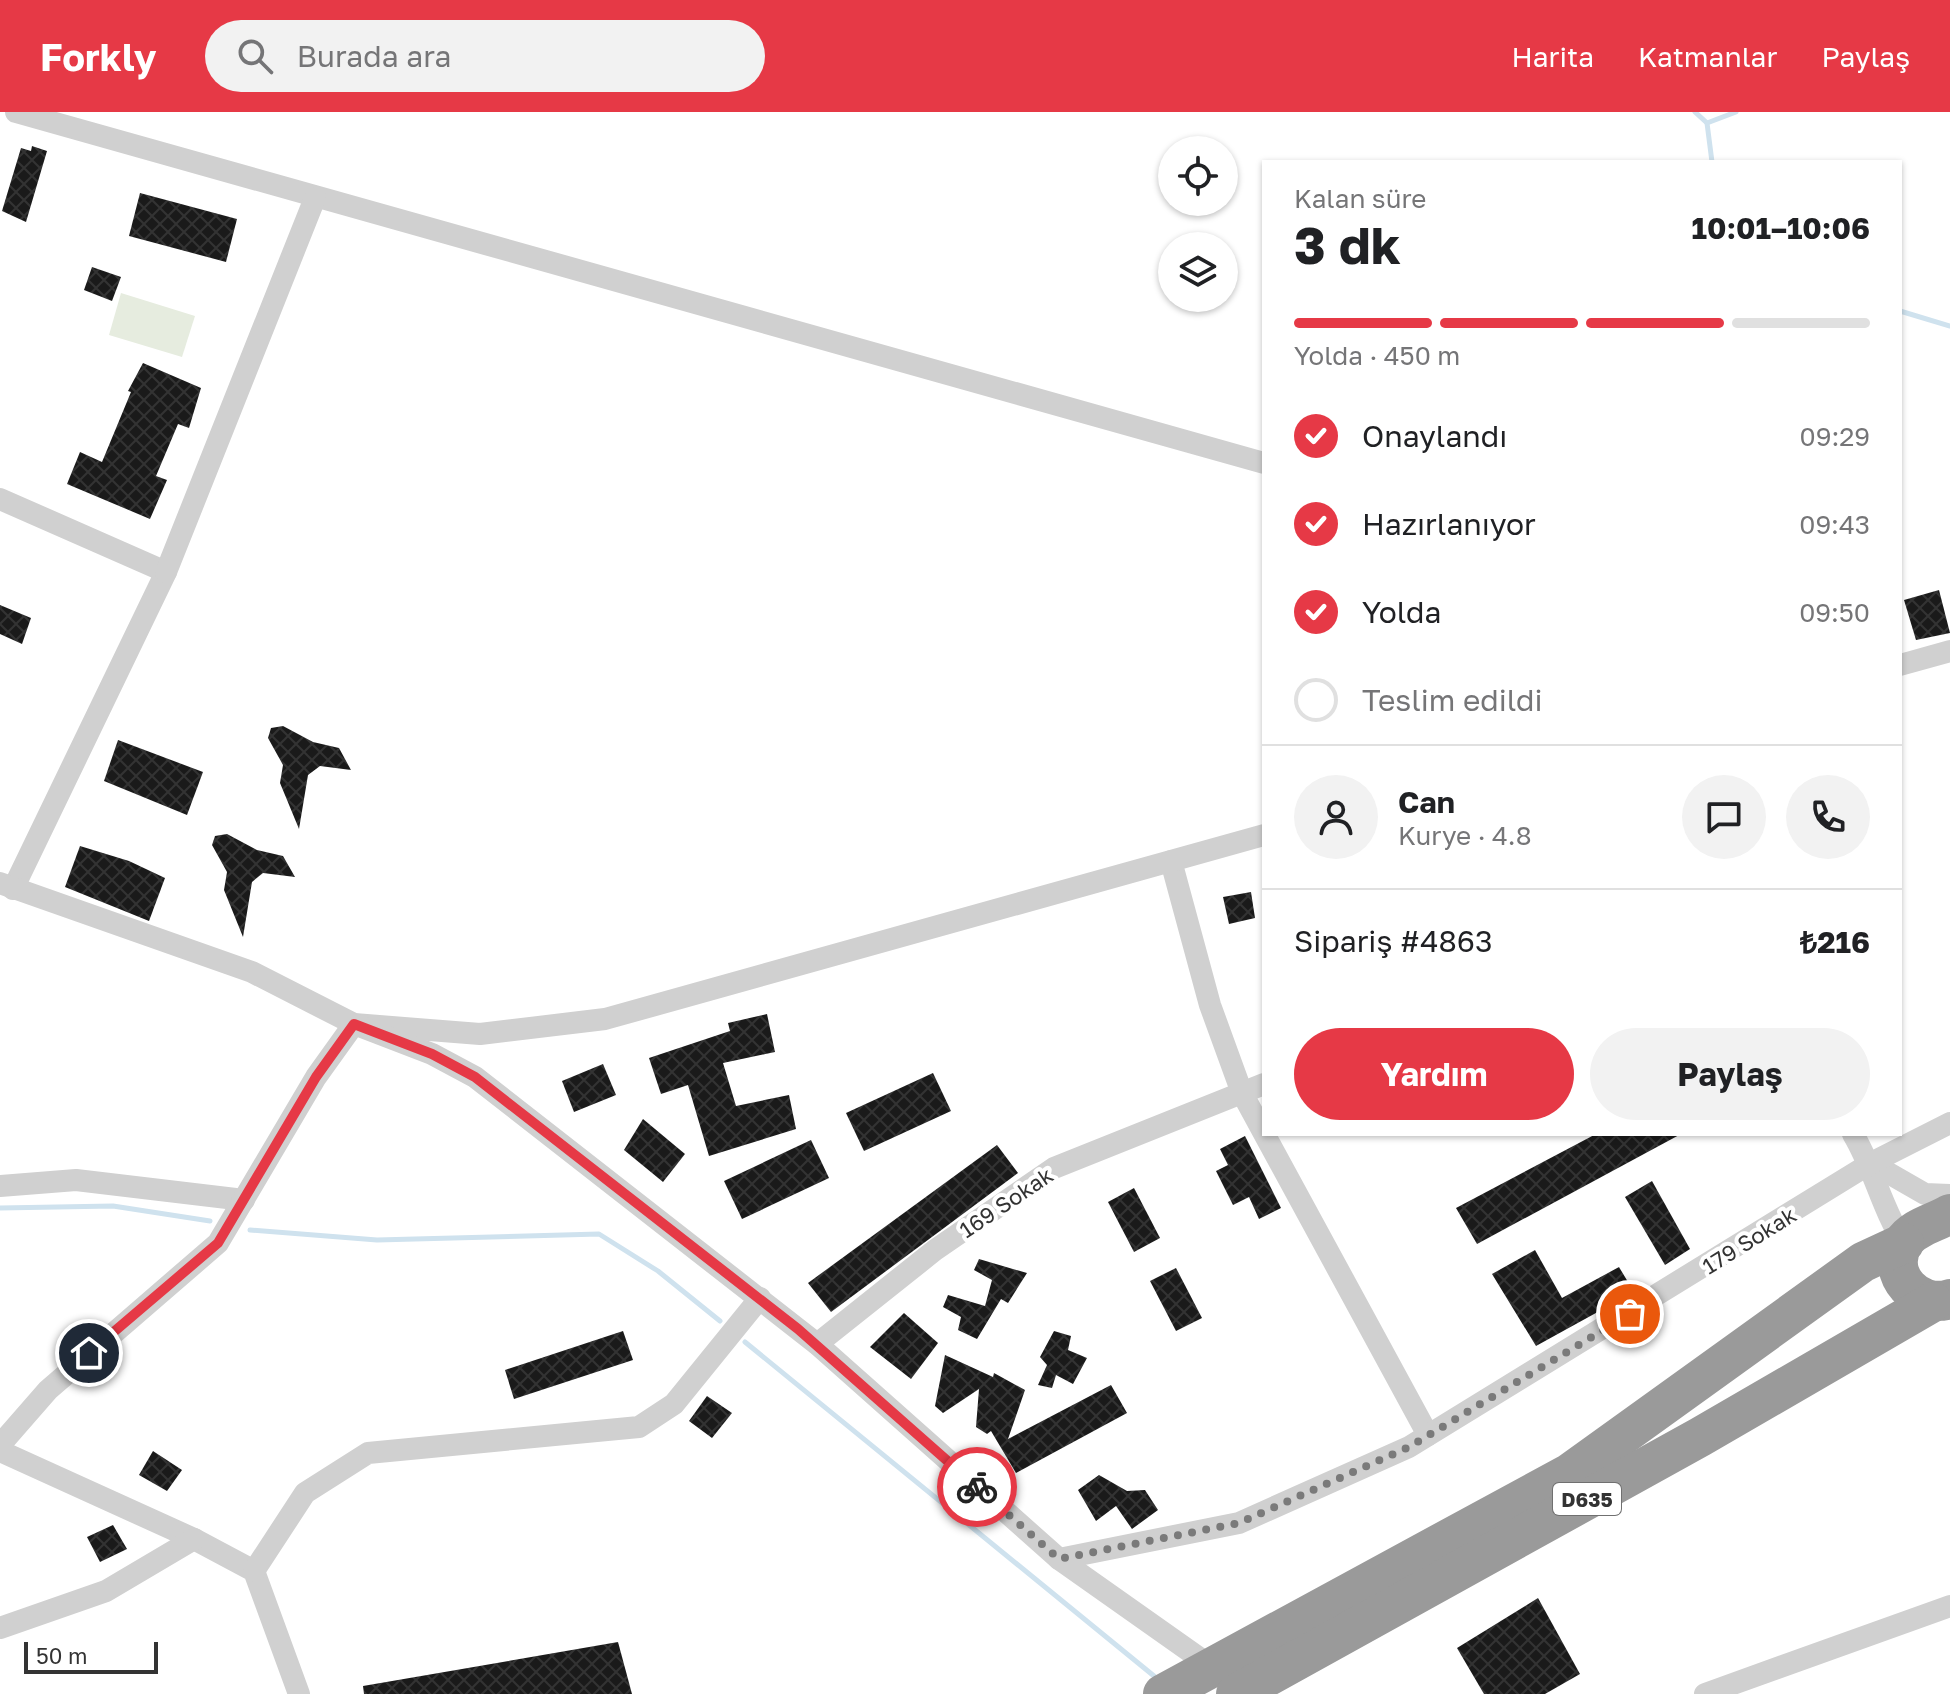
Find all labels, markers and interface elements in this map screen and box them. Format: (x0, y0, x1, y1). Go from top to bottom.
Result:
search box (205, 20, 765, 92)
text: Forkly (40, 34, 157, 79)
icon: search (233, 34, 277, 78)
text: Burada ara (297, 38, 452, 74)
text: Harita (1512, 40, 1594, 73)
text: Katmanlar (1638, 40, 1777, 73)
text: Paylaş (1821, 40, 1910, 73)
map controls (1158, 136, 1238, 312)
button: locate (1158, 136, 1238, 216)
text: Kalan süre (1294, 183, 1426, 214)
text: 10:01–10:06 (1692, 210, 1870, 246)
text: 3 dk (1294, 213, 1401, 275)
button: layers (1158, 232, 1238, 312)
text: Yolda · 450 m (1294, 340, 1460, 371)
icon: check (1294, 414, 1338, 458)
text: Onaylandı (1362, 418, 1507, 454)
text: 09:29 (1800, 421, 1870, 452)
icon: check (1294, 502, 1338, 546)
text: Hazırlanıyor (1362, 506, 1536, 542)
text: 09:43 (1799, 509, 1870, 540)
icon: check (1294, 590, 1338, 634)
text: Yolda (1362, 594, 1442, 630)
text: 09:50 (1799, 597, 1870, 628)
text: Teslim edildi (1362, 682, 1543, 718)
button: person (1294, 775, 1378, 859)
button: chat (1682, 775, 1766, 859)
button: phone (1786, 775, 1870, 859)
text: Can (1398, 784, 1455, 820)
text: Kurye · 4.8 (1398, 820, 1532, 851)
text: Sipariş #4863 (1294, 923, 1492, 959)
text: ₺216 (1800, 924, 1870, 960)
button: Yardım (1294, 1028, 1574, 1120)
button: Paylaş (1590, 1028, 1870, 1120)
street label: 169 Sokak (954, 1161, 1058, 1243)
street label: 179 Sokak (1697, 1201, 1801, 1279)
pin (1596, 1280, 1664, 1348)
icon: bag (1608, 1292, 1652, 1336)
pin (55, 1319, 123, 1387)
icon: home (67, 1331, 111, 1375)
courier (937, 1447, 1017, 1527)
icon: bike (955, 1465, 999, 1509)
road number: D635 (1553, 1483, 1621, 1515)
scale bar (24, 1638, 158, 1674)
text: 50 m (36, 1642, 87, 1669)

